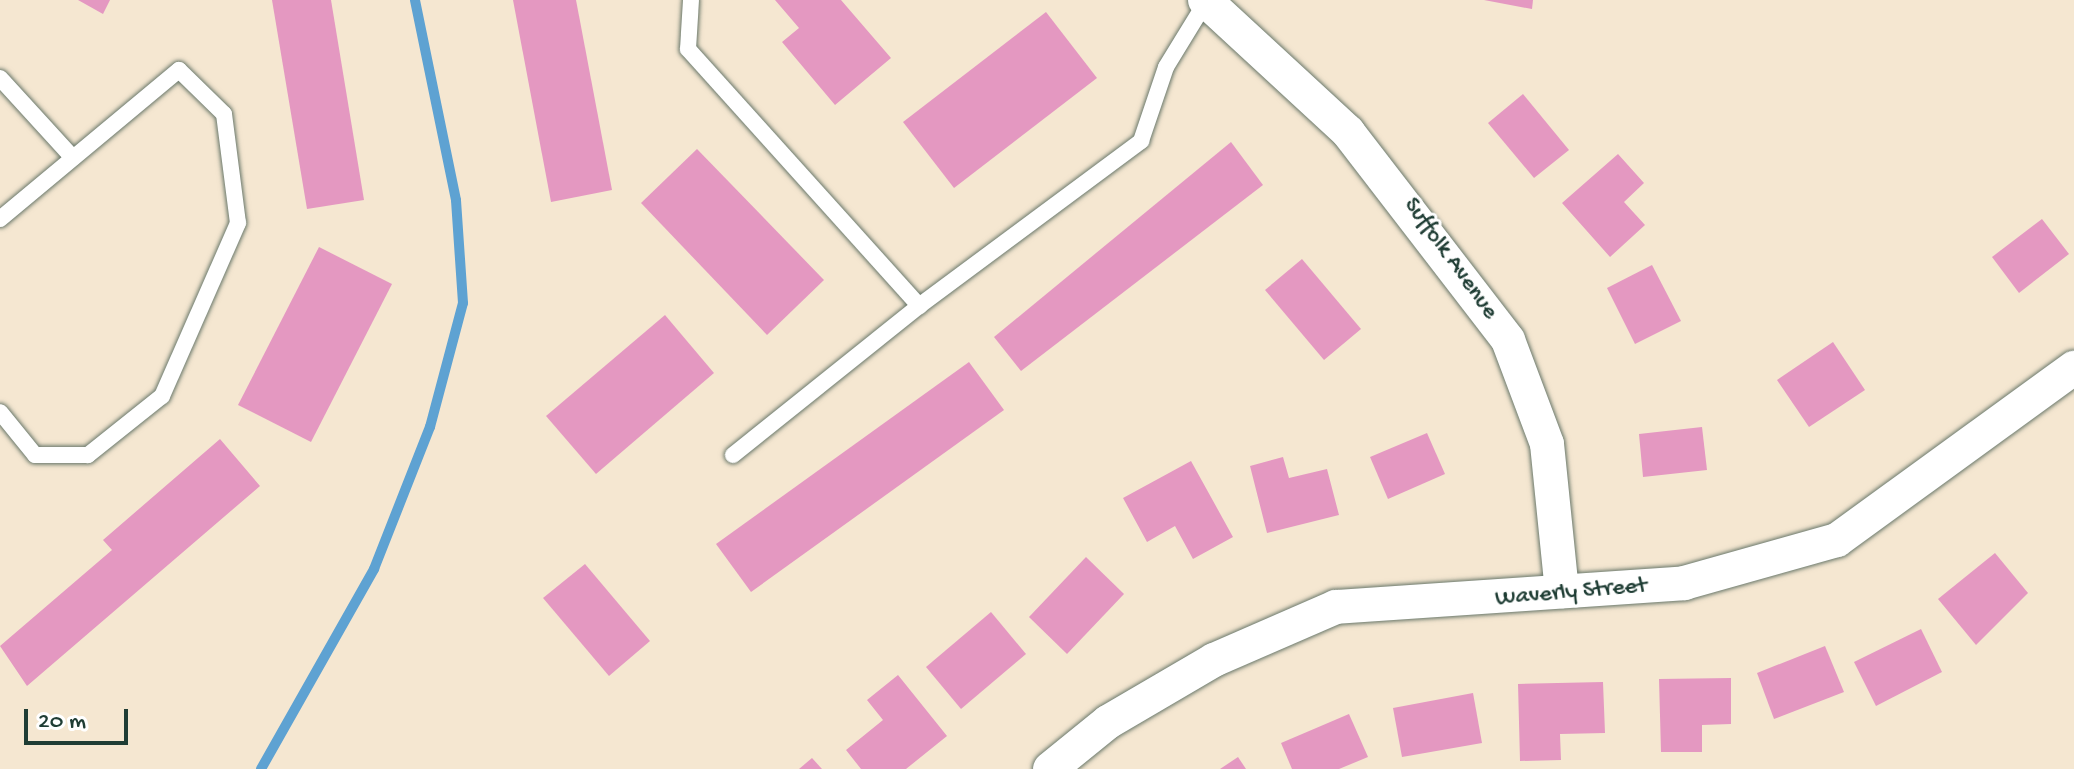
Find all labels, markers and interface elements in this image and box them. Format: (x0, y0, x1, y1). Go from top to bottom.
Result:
street label: Suffolk Avenue (1396, 193, 1504, 325)
street label: Waverly Street (1494, 572, 1648, 614)
scale bar (28, 693, 132, 743)
text: 20 m (38, 708, 86, 737)

